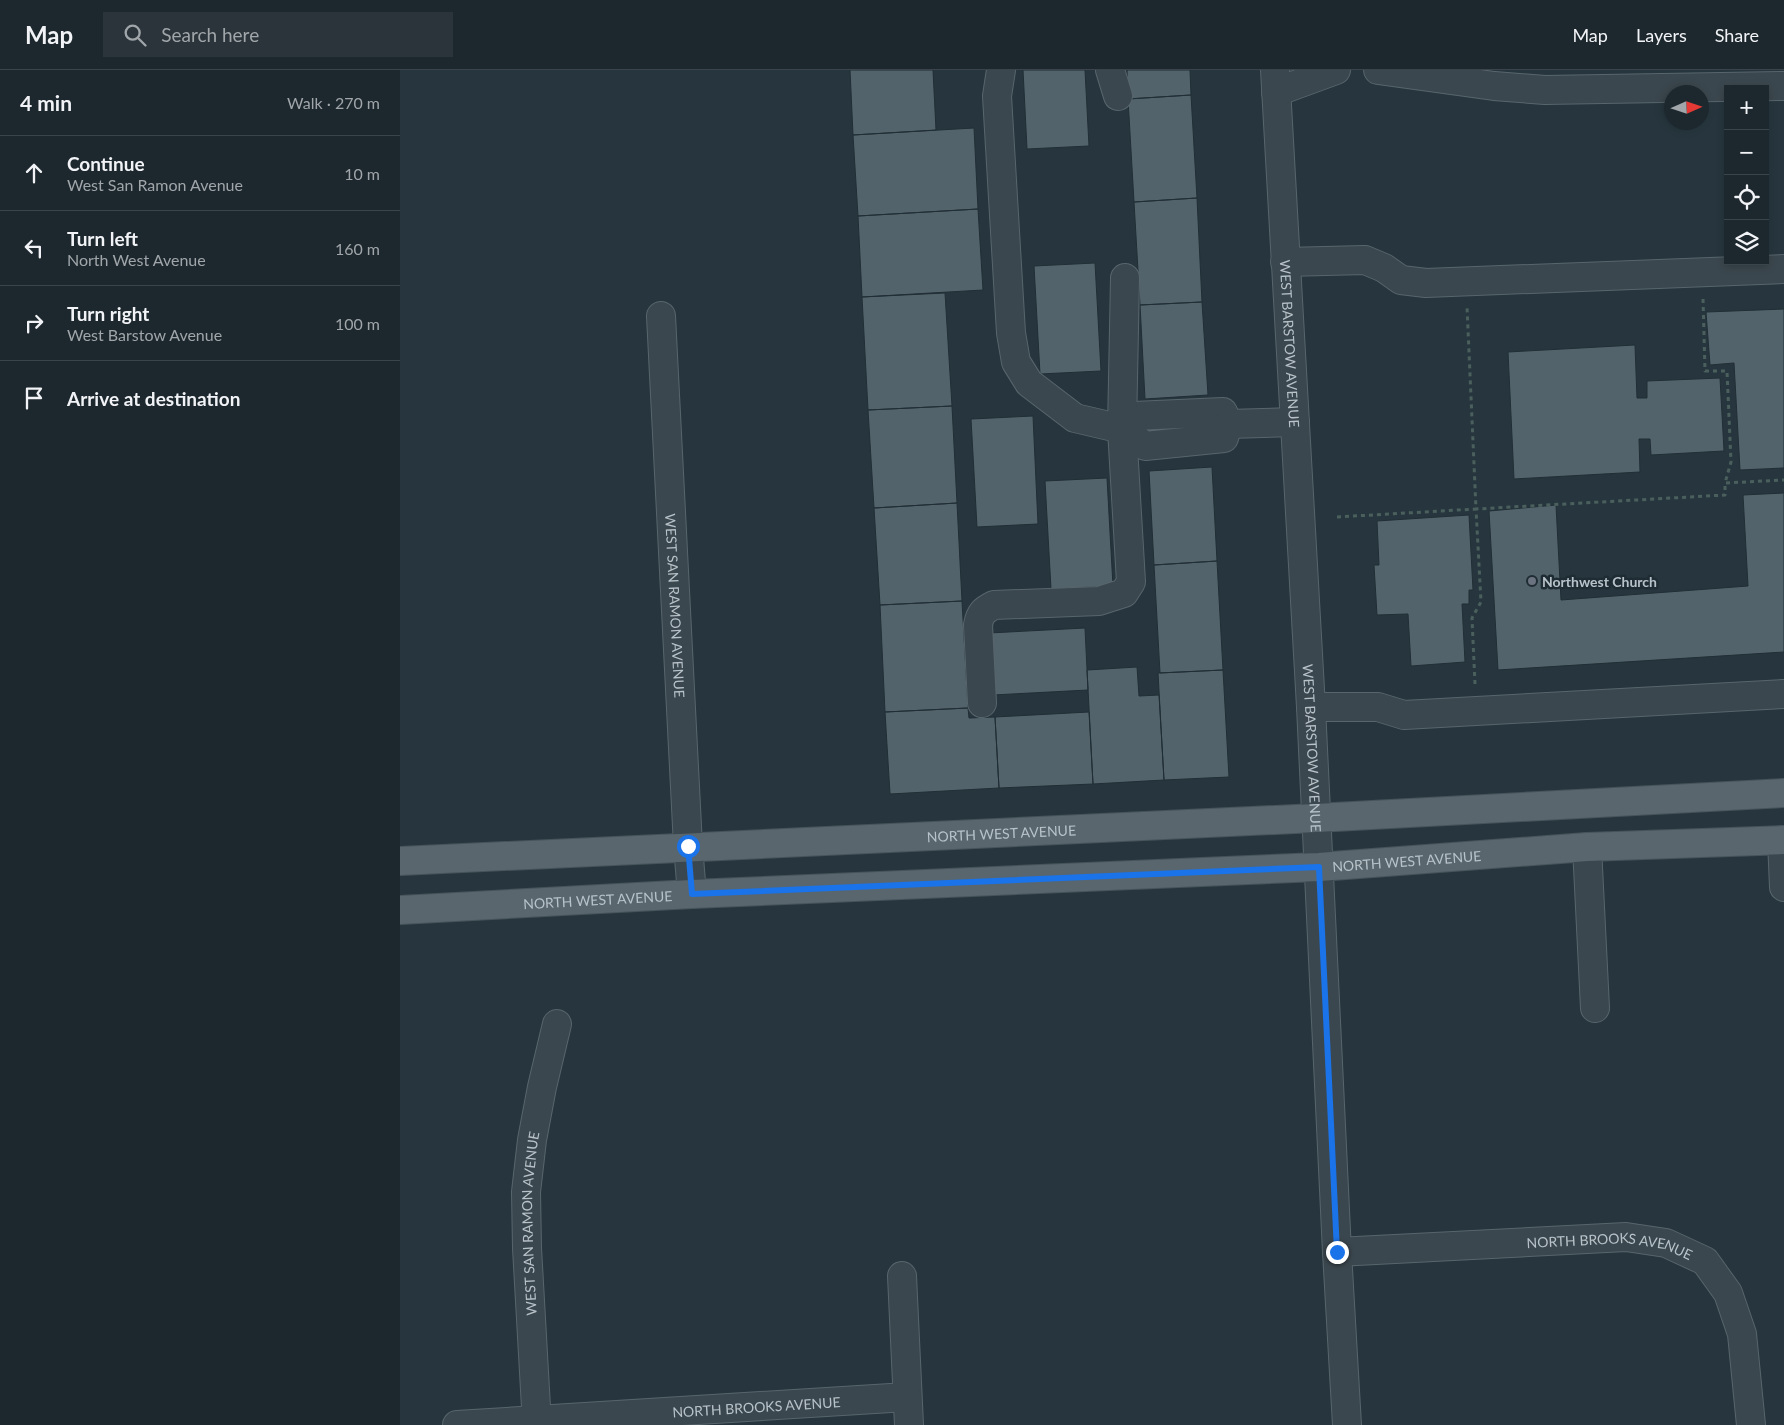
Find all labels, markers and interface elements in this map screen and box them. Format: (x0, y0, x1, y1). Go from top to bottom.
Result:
search box (103, 12, 453, 57)
text: Map (25, 20, 73, 49)
icon: search (121, 21, 149, 49)
text: Search here (161, 23, 259, 46)
text: Map (1572, 24, 1608, 46)
text: Layers (1636, 24, 1687, 46)
text: Share (1715, 24, 1759, 46)
north arrow (1664, 85, 1709, 130)
map controls (1724, 85, 1769, 265)
button: + (1724, 85, 1769, 130)
text: 4 min (20, 90, 72, 115)
text: Walk · 270 m (287, 93, 380, 112)
button: − (1724, 130, 1769, 175)
text: Continue (67, 152, 145, 175)
icon: ahead (20, 159, 48, 187)
text: 10 m (344, 164, 380, 183)
text: West San Ramon Avenue (67, 175, 243, 194)
button: locate (1724, 175, 1769, 220)
button: layers (1724, 220, 1769, 265)
text: Turn left (67, 227, 138, 250)
icon: left (20, 234, 48, 262)
text: 160 m (335, 239, 380, 258)
text: North West Avenue (67, 250, 206, 269)
street label: WEST BARSTOW AVENUE (1277, 259, 1304, 428)
text: Turn right (67, 302, 149, 325)
icon: right (20, 309, 48, 337)
text: 100 m (335, 314, 380, 333)
text: West Barstow Avenue (67, 325, 222, 344)
icon: arrive (20, 384, 48, 412)
text: Arrive at destination (67, 387, 240, 410)
street label: WEST SAN RAMON AVENUE (663, 513, 689, 698)
place label: Northwest Church (1542, 573, 1657, 590)
marker: Northwest Church (1526, 575, 1538, 587)
street label: WEST BARSTOW AVENUE (1300, 663, 1325, 832)
street label: NORTH WEST AVENUE (926, 821, 1076, 845)
route start (677, 835, 700, 858)
street label: NORTH WEST AVENUE (1332, 846, 1482, 874)
street label: NORTH WEST AVENUE (523, 887, 673, 912)
street label: WEST SAN RAMON AVENUE (517, 1130, 542, 1316)
street label: NORTH BROOKS AVENUE (1526, 1228, 1695, 1263)
route end (1326, 1241, 1349, 1264)
street label: NORTH BROOKS AVENUE (672, 1393, 841, 1420)

